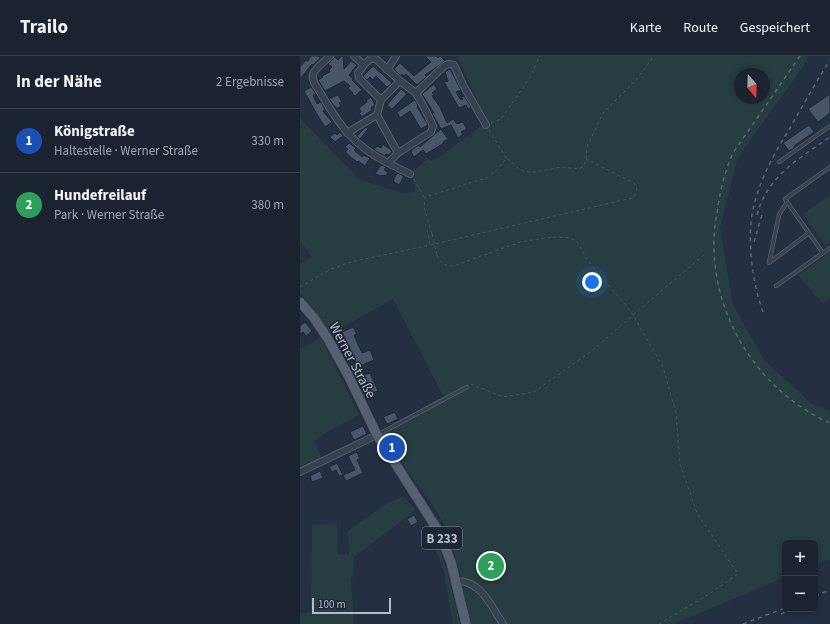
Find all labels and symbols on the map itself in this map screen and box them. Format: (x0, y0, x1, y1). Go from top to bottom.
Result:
north arrow (734, 68, 770, 104)
your location (582, 272, 602, 292)
street label: Werner Straße (324, 319, 381, 402)
pin: 1 (379, 433, 405, 463)
road number: B 233 (422, 527, 462, 549)
pin: 2 (478, 551, 504, 581)
scale bar (312, 596, 391, 615)

